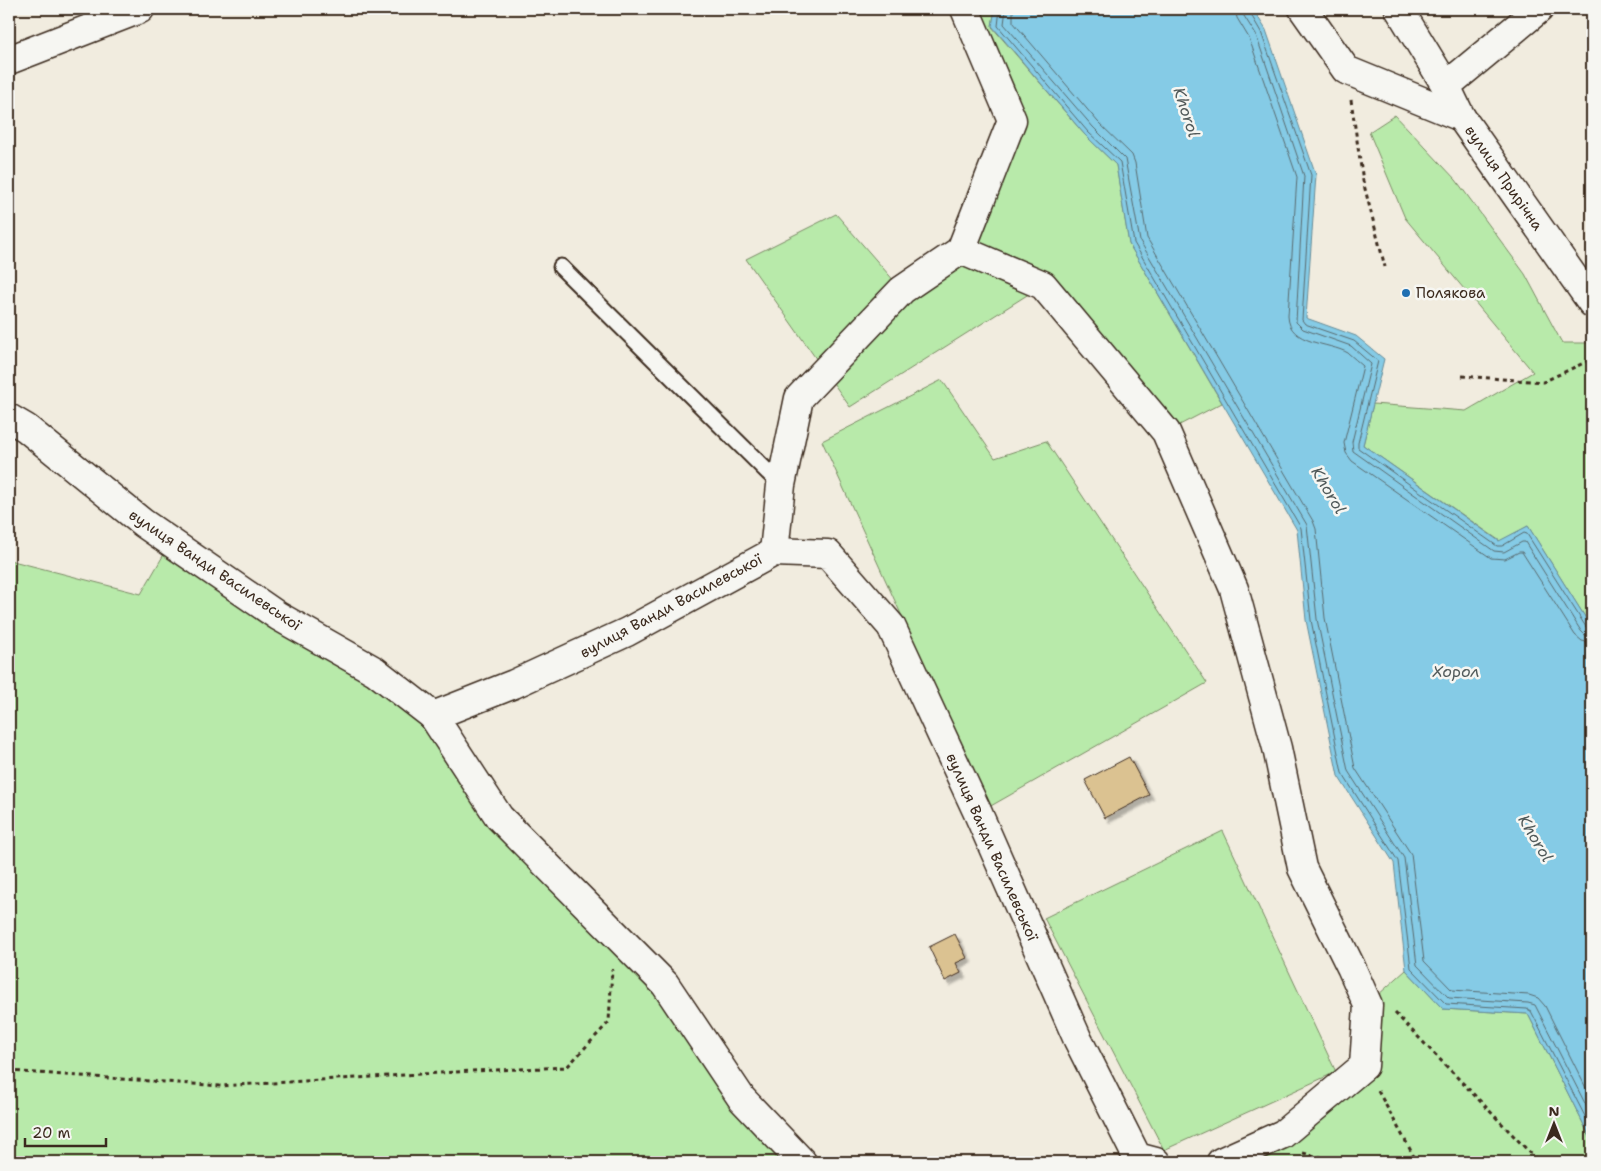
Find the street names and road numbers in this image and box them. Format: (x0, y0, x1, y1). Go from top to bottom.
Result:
street label: вулиця Прирічна (1460, 122, 1548, 235)
street label: вулиця Ванди Василевської (125, 505, 306, 636)
street label: вулиця Ванди Василевської (576, 549, 766, 663)
street label: вулиця Ванди Василевської (941, 750, 1043, 945)

